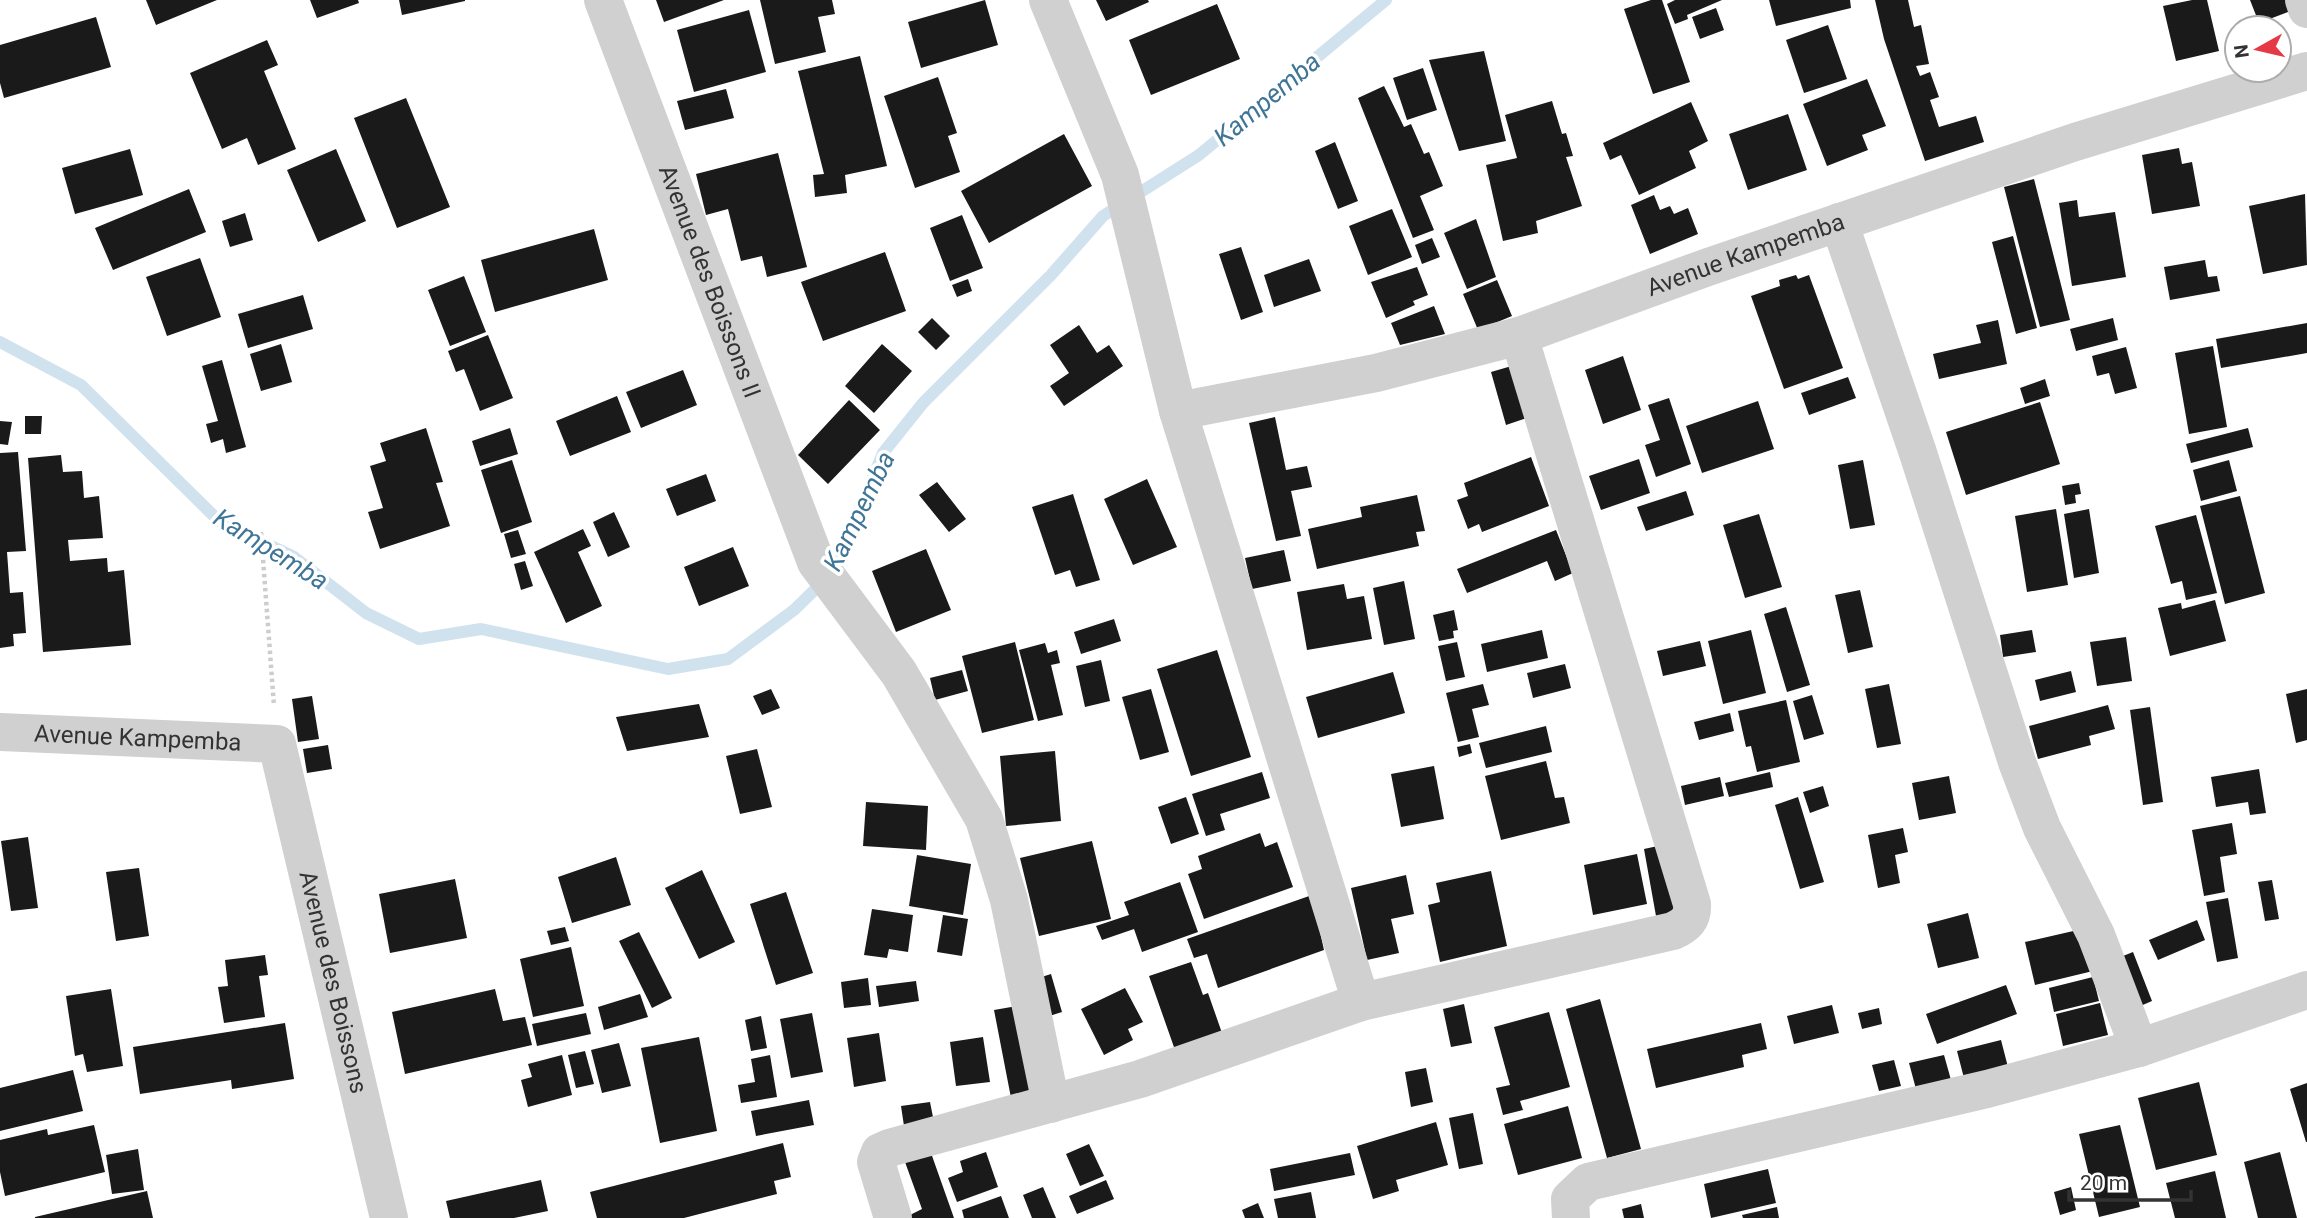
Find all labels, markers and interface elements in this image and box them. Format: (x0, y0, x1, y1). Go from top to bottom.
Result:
north arrow (2223, 14, 2293, 84)
text: N (2229, 43, 2254, 60)
water label: Kampemba (1208, 46, 1326, 152)
street label: Avenue des Boissons II (653, 161, 766, 402)
street label: Avenue Kampemba (1643, 208, 1848, 302)
water label: Kampemba (817, 446, 901, 576)
water label: Kampemba (208, 502, 334, 596)
street label: Avenue Kampemba (34, 719, 242, 756)
street label: Avenue des Boissons (293, 868, 373, 1096)
scale bar (2069, 1158, 2192, 1202)
text: 20 m (2080, 1171, 2127, 1195)

